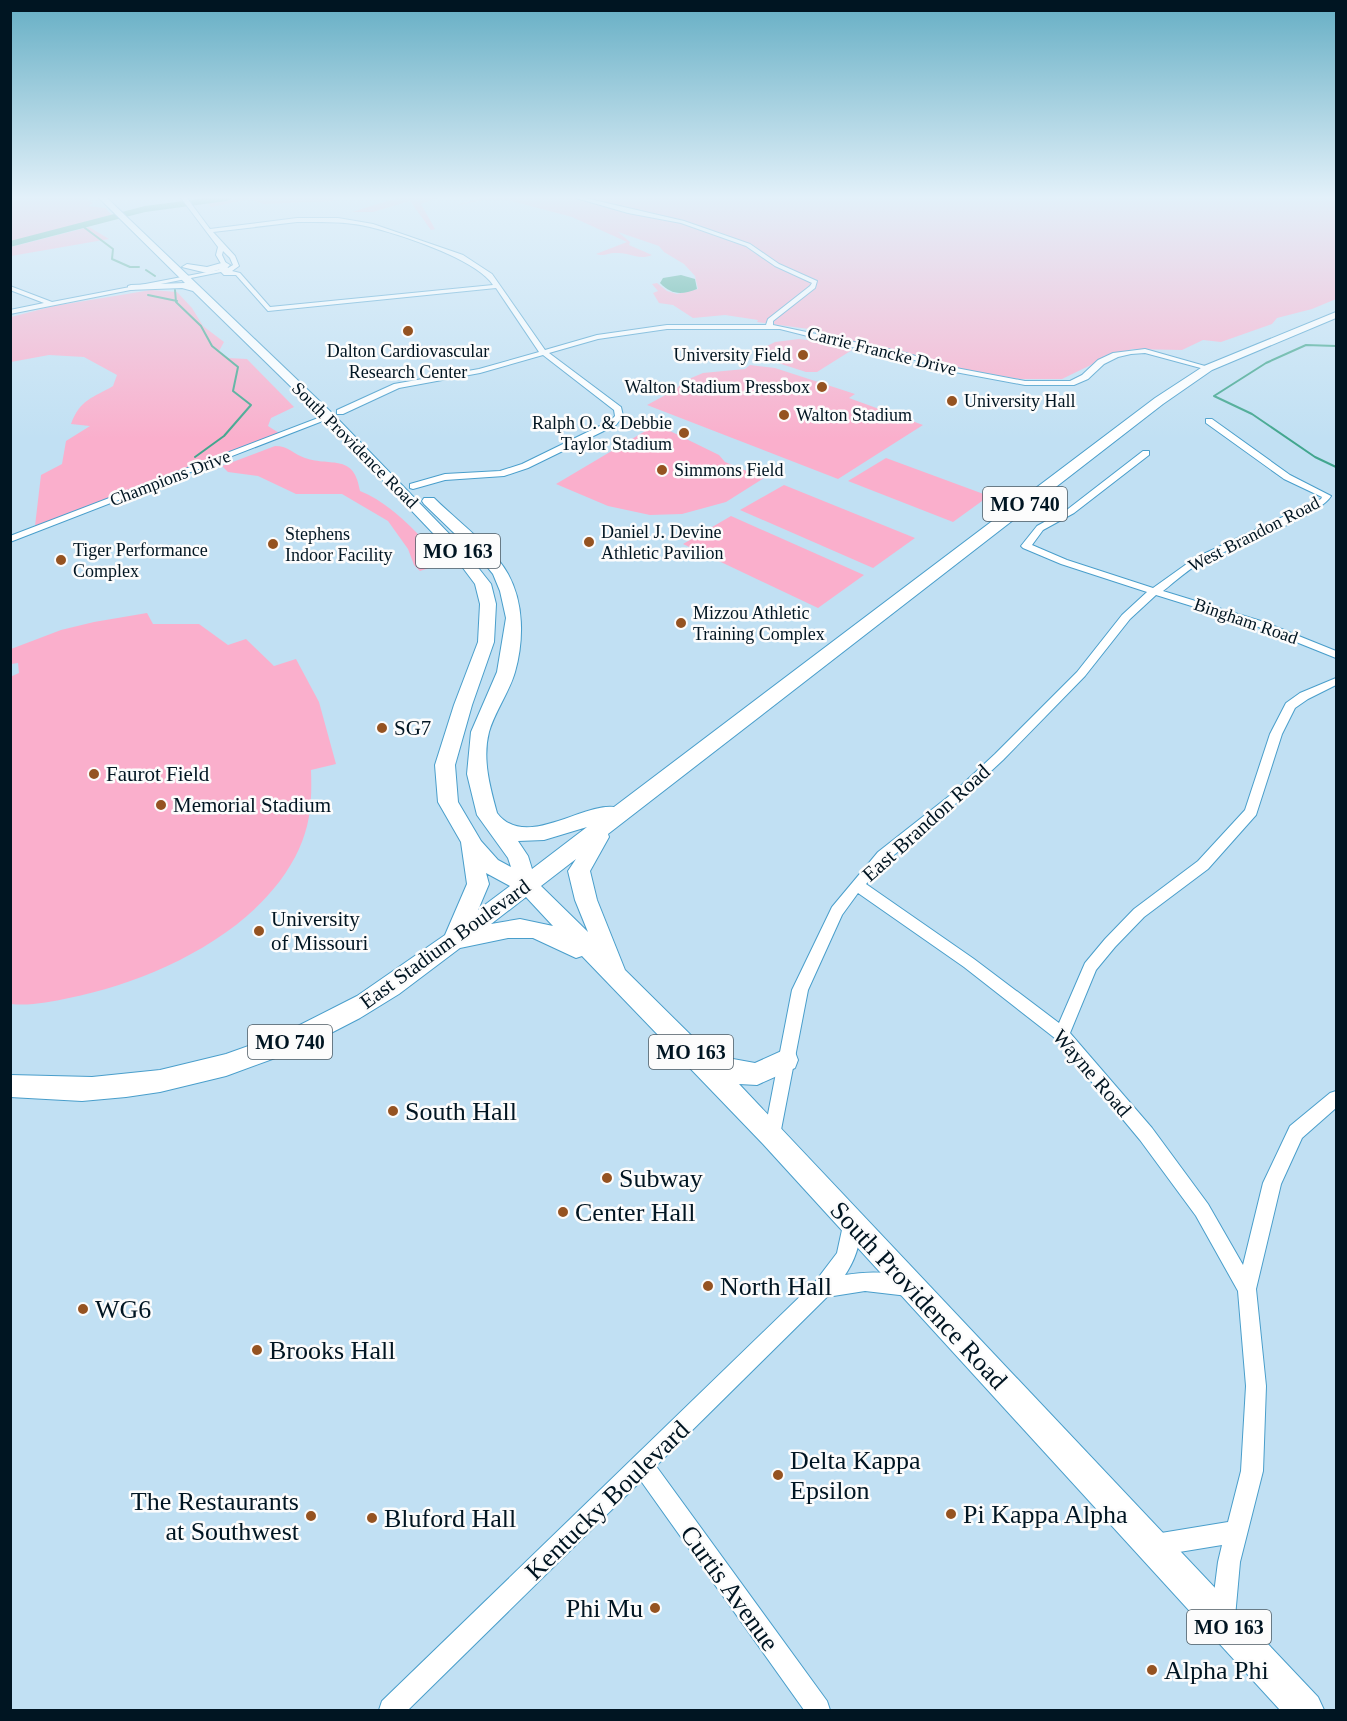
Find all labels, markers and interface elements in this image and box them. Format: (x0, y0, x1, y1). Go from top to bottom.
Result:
street label: Carrie Francke Drive (805, 323, 959, 379)
marker: Dalton Cardiovascular Research Center (401, 324, 415, 338)
place label: Dalton Cardiovascular Research Center (327, 341, 489, 382)
place label: University Field (674, 345, 791, 365)
marker: University Field (796, 348, 810, 362)
place label: Walton Stadium Pressbox (624, 377, 810, 397)
street label: South Providence Road (288, 378, 422, 512)
marker: Walton Stadium Pressbox (815, 380, 829, 394)
place label: University Hall (964, 391, 1075, 411)
marker: University Hall (945, 394, 959, 408)
place label: Walton Stadium (796, 405, 912, 425)
marker: Walton Stadium (777, 408, 791, 422)
place label: Ralph O. & Debbie Taylor Stadium (532, 413, 672, 454)
marker: Ralph O. & Debbie Taylor Stadium (677, 426, 691, 440)
street label: Champions Drive (107, 446, 233, 510)
place label: Simmons Field (674, 460, 784, 480)
marker: Simmons Field (655, 463, 669, 477)
road number: MO 740 (983, 487, 1067, 521)
street label: West Brandon Road (1185, 492, 1323, 576)
place label: Daniel J. Devine Athletic Pavilion (601, 522, 723, 563)
place label: Stephens Indoor Facility (285, 524, 392, 565)
road number: MO 163 (416, 534, 500, 568)
marker: Daniel J. Devine Athletic Pavilion (582, 535, 596, 549)
marker: Stephens Indoor Facility (266, 537, 280, 551)
place label: Tiger Performance Complex (73, 540, 208, 581)
marker: Tiger Performance Complex (54, 553, 68, 567)
street label: Bingham Road (1191, 594, 1301, 648)
place label: Mizzou Athletic Training Complex (693, 603, 825, 644)
marker: Mizzou Athletic Training Complex (674, 616, 688, 630)
place label: SG7 (394, 716, 431, 740)
marker: SG7 (375, 721, 389, 735)
street label: East Brandon Road (857, 759, 995, 887)
place label: Faurot Field (106, 762, 210, 786)
marker: Faurot Field (87, 767, 101, 781)
place label: Memorial Stadium (173, 793, 331, 817)
marker: Memorial Stadium (154, 798, 168, 812)
street label: East Stadium Boulevard (355, 874, 535, 1014)
place label: University of Missouri (271, 907, 369, 955)
marker: University of Missouri (252, 924, 266, 938)
road number: MO 740 (248, 1025, 332, 1059)
street label: Wayne Road (1048, 1025, 1137, 1122)
road number: MO 163 (649, 1035, 733, 1069)
place label: South Hall (405, 1097, 517, 1126)
marker: South Hall (386, 1104, 400, 1118)
place label: Subway (619, 1164, 703, 1193)
marker: Subway (600, 1171, 614, 1185)
street label: South Providence Road (824, 1196, 1013, 1395)
place label: Center Hall (575, 1198, 696, 1227)
marker: Center Hall (556, 1205, 570, 1219)
place label: North Hall (720, 1272, 832, 1301)
marker: North Hall (701, 1279, 715, 1293)
place label: WG6 (95, 1295, 151, 1324)
marker: WG6 (76, 1302, 90, 1316)
place label: Brooks Hall (269, 1336, 395, 1365)
marker: Brooks Hall (250, 1343, 264, 1357)
street label: Kentucky Boulevard (520, 1415, 695, 1586)
place label: Delta Kappa Epsilon (790, 1446, 921, 1505)
marker: Delta Kappa Epsilon (771, 1468, 785, 1482)
place label: The Restaurants at Southwest (131, 1487, 300, 1546)
place label: Pi Kappa Alpha (963, 1500, 1128, 1529)
place label: Bluford Hall (384, 1504, 516, 1533)
marker: Pi Kappa Alpha (944, 1507, 958, 1521)
marker: The Restaurants at Southwest (304, 1509, 318, 1523)
marker: Bluford Hall (365, 1511, 379, 1525)
street label: Curtis Avenue (674, 1520, 785, 1657)
place label: Phi Mu (566, 1594, 643, 1623)
marker: Phi Mu (648, 1601, 662, 1615)
road number: MO 163 (1187, 1610, 1271, 1644)
place label: Alpha Phi (1164, 1656, 1269, 1685)
marker: Alpha Phi (1145, 1663, 1159, 1677)

